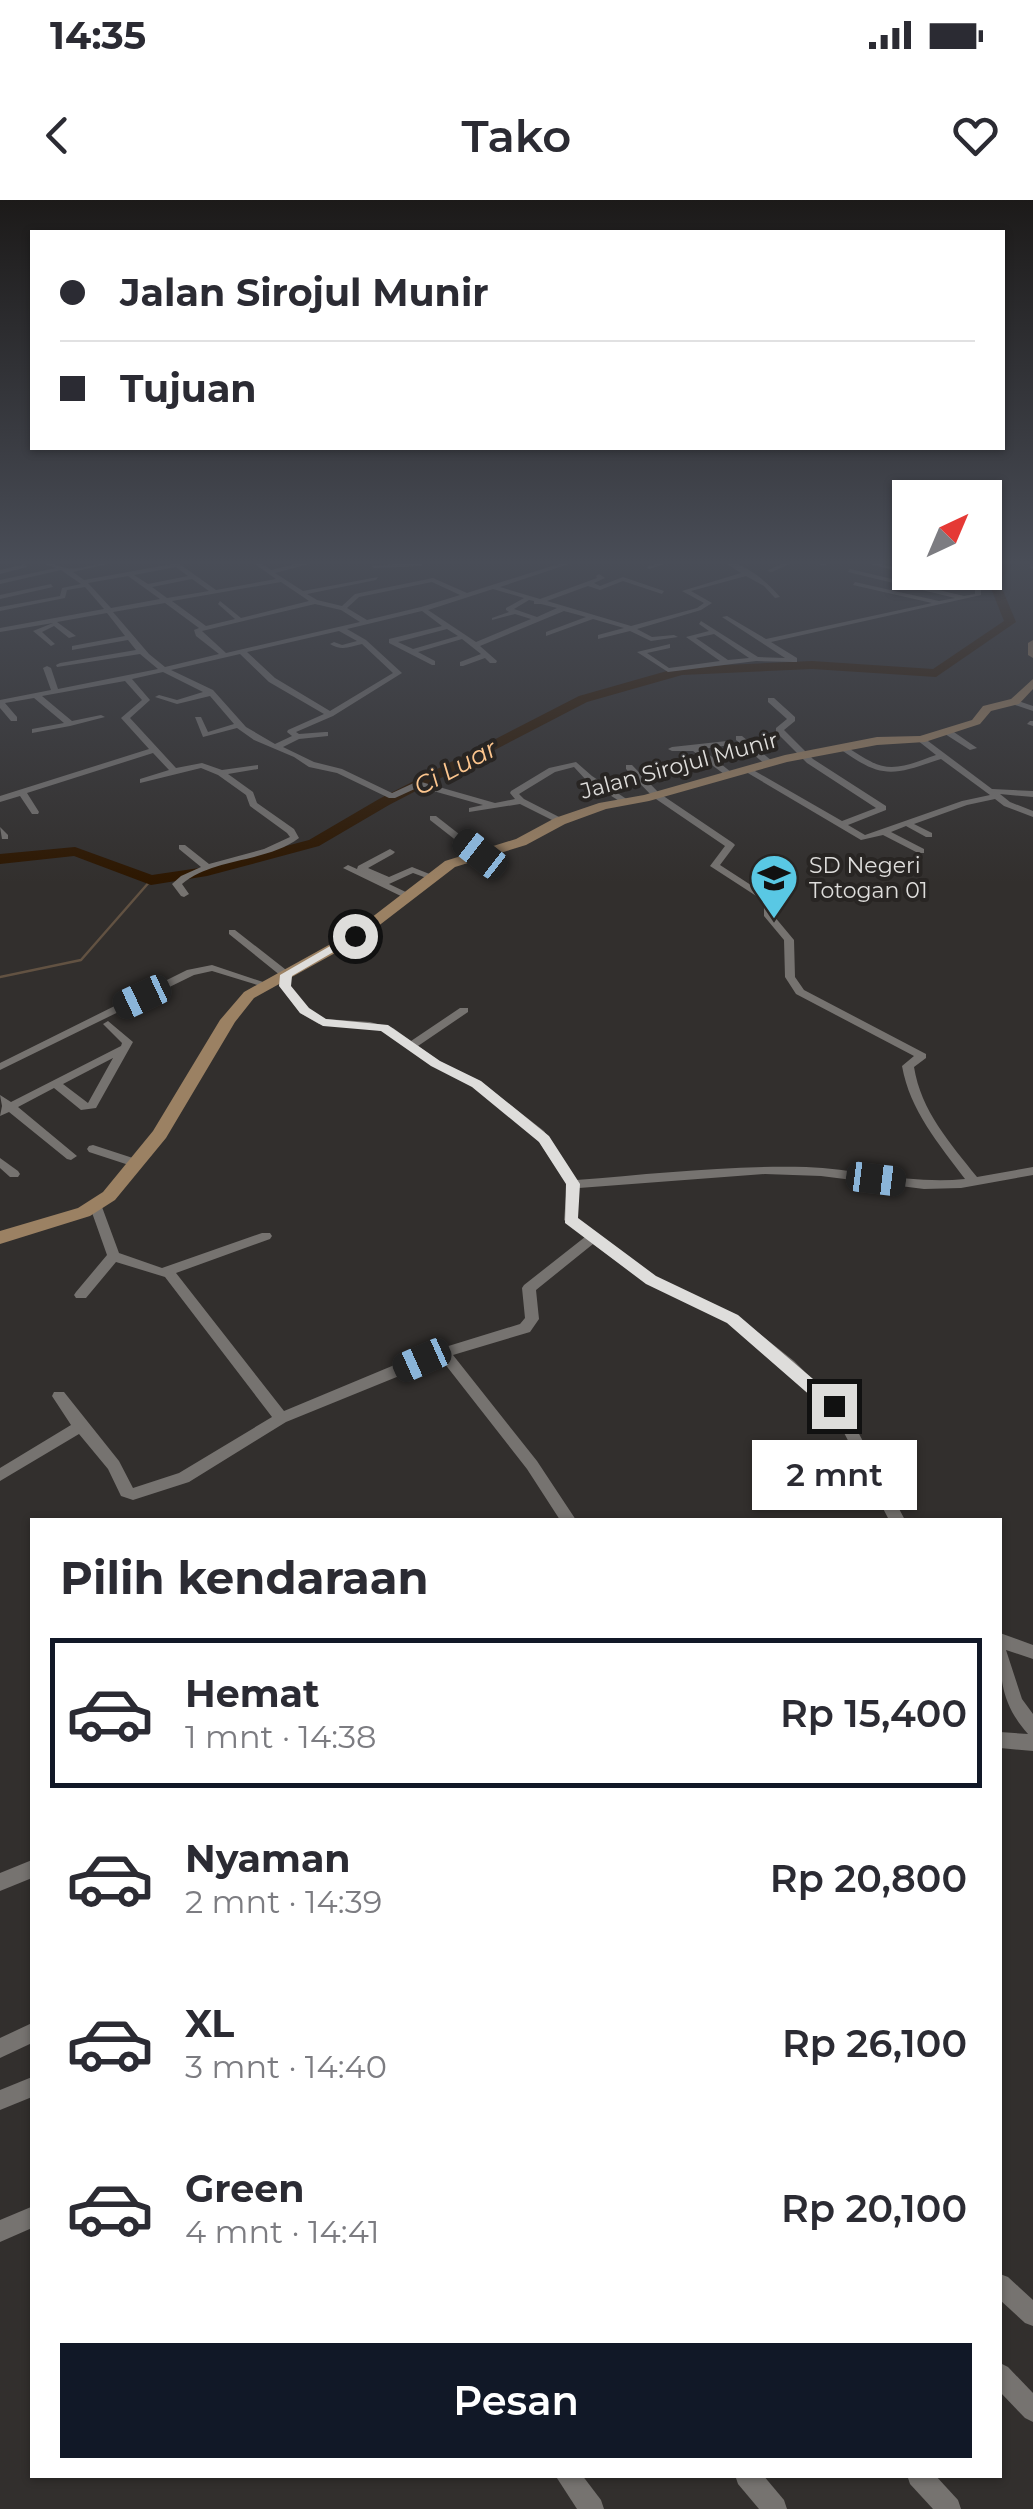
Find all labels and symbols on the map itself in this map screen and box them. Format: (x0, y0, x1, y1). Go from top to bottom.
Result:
north arrow (892, 480, 1002, 590)
street label: Jalan Sirojul Munir (577, 726, 781, 805)
water label: Ci Luar (408, 732, 502, 801)
car (447, 824, 513, 884)
school or university icon: SD Negeri Totogan 01 (748, 852, 800, 920)
place label: SD Negeri Totogan 01 (809, 852, 928, 904)
route start (333, 914, 378, 959)
car (108, 971, 176, 1023)
car (844, 1160, 908, 1198)
car (388, 1334, 456, 1386)
route end (812, 1384, 857, 1429)
callout: 2 mnt (752, 1441, 916, 1511)

